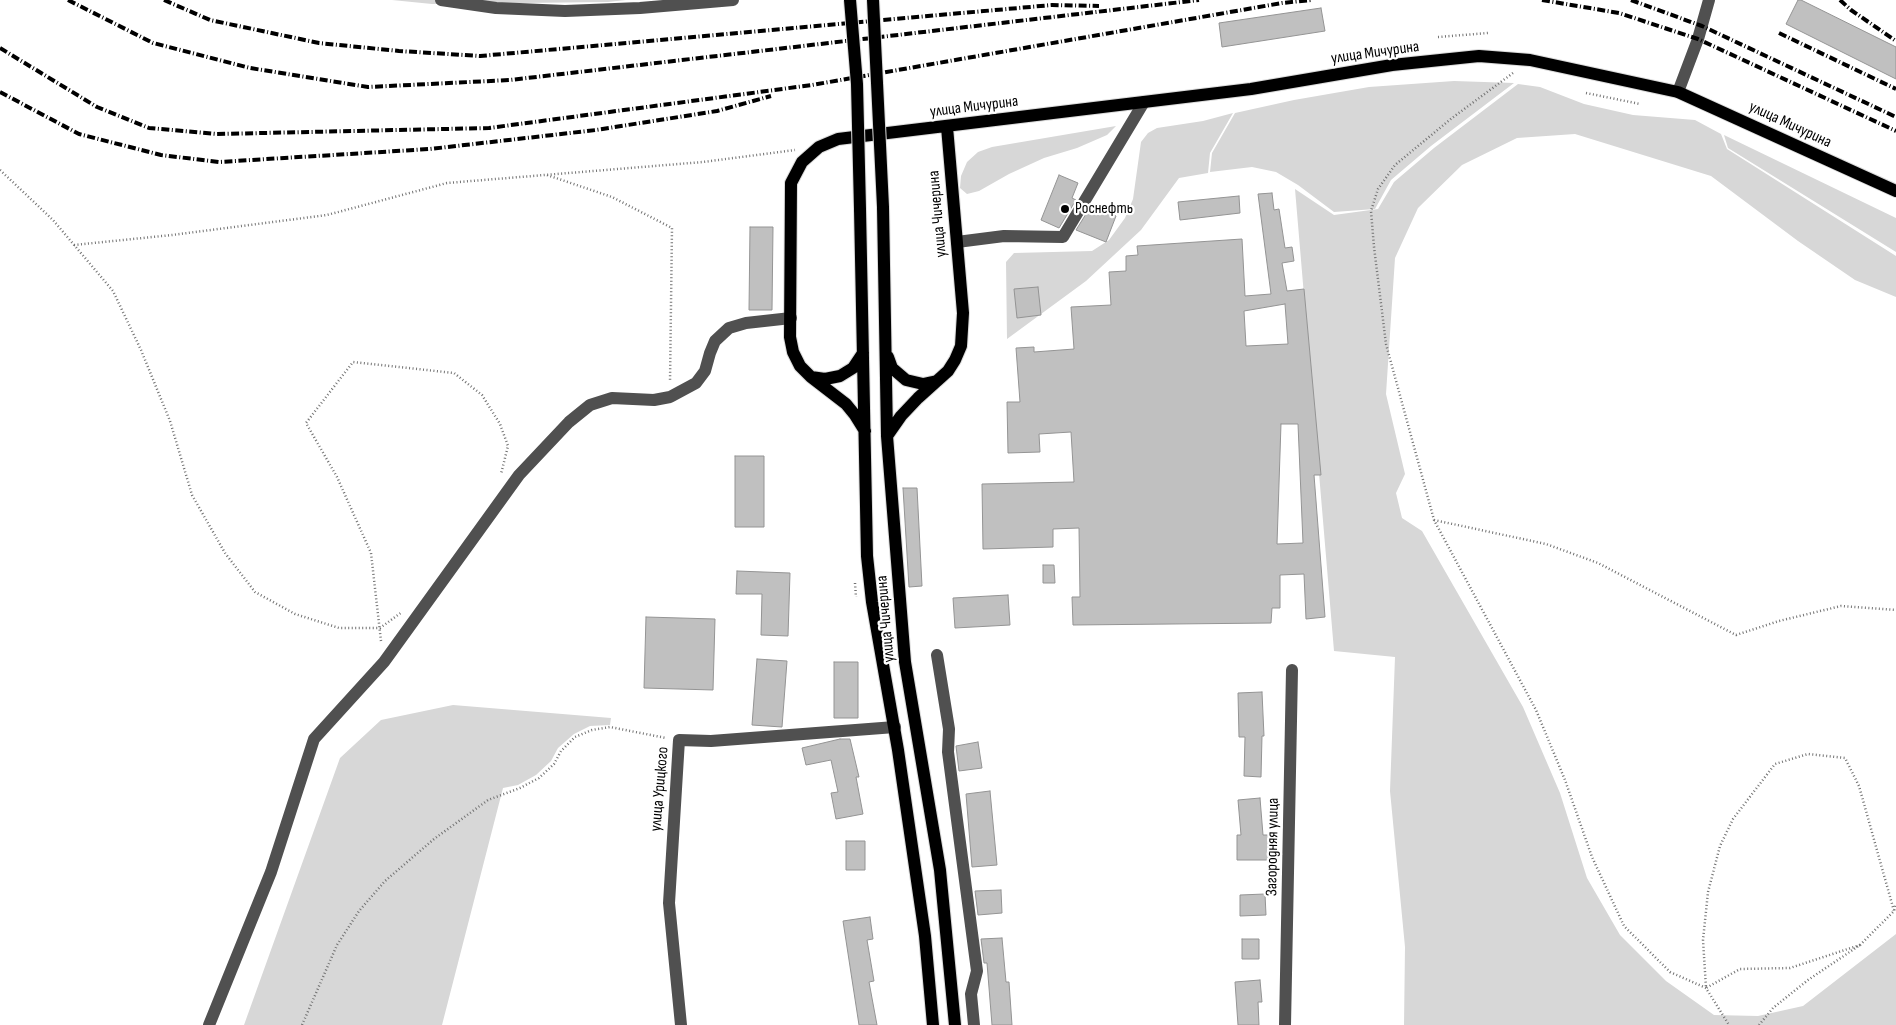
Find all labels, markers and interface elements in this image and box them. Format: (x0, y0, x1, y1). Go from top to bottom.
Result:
street label: улица Мичурина (1330, 37, 1420, 69)
street label: улица Мичурина (929, 92, 1019, 122)
street label: улица Мичурина (1746, 98, 1834, 152)
street label: улица Чичерина (925, 170, 951, 258)
place label: Роснефть (1075, 199, 1133, 219)
marker: Роснефть (1059, 203, 1071, 215)
street label: улица Чичерина (873, 575, 899, 663)
street label: улица Урицкого (647, 746, 673, 832)
street label: Загородняя улица (1263, 798, 1283, 896)

